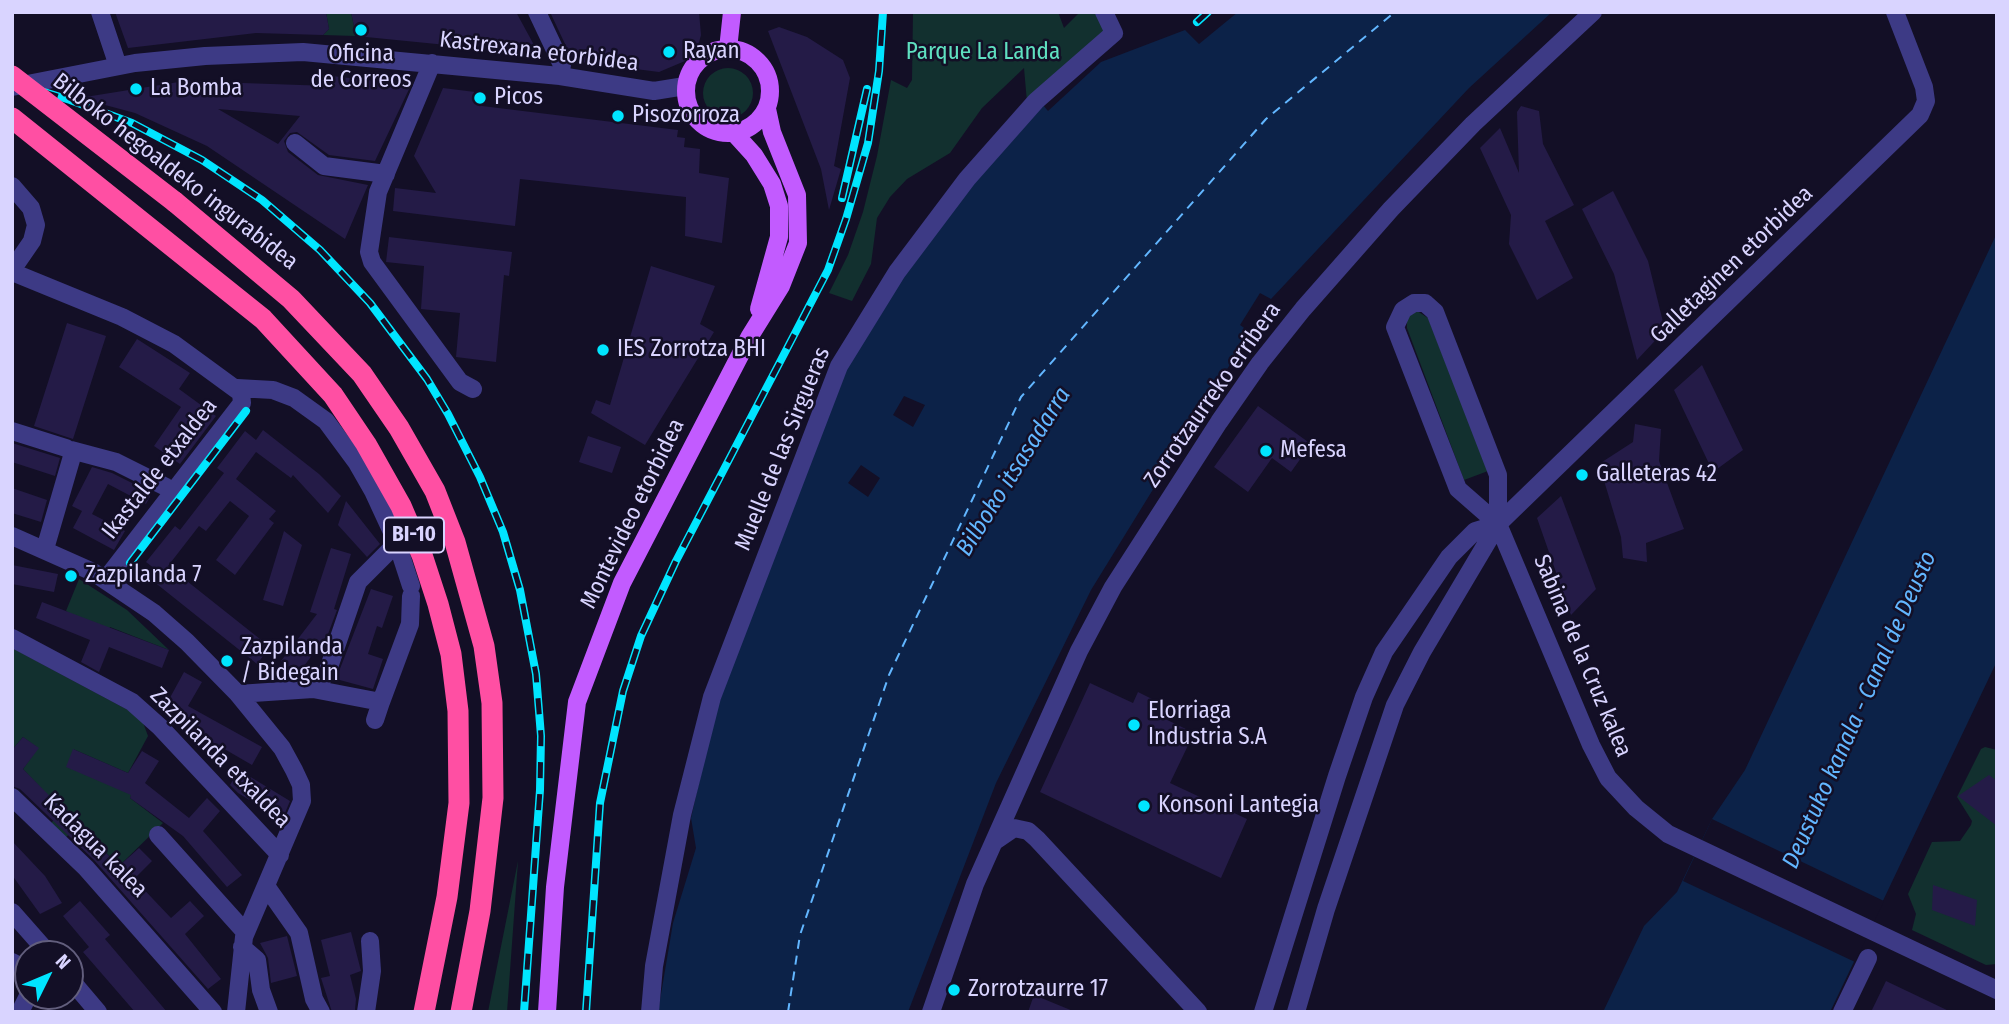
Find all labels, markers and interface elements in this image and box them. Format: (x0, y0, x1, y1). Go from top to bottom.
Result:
marker: Oficina de Correos (353, 22, 369, 38)
street label: Kastrexana etorbidea (438, 26, 640, 78)
place label: Rayan (683, 38, 740, 66)
park label: Parque La Landa (906, 39, 1060, 67)
place label: Oficina de Correos (310, 41, 412, 95)
marker: Rayan (661, 44, 677, 60)
street label: Bilboko hegoaldeko ingurabidea (47, 68, 303, 276)
place label: La Bomba (150, 75, 242, 103)
marker: La Bomba (128, 81, 144, 97)
place label: Picos (494, 84, 543, 112)
marker: Picos (472, 90, 488, 106)
place label: Pisozorroza (632, 102, 740, 130)
marker: Pisozorroza (610, 108, 626, 124)
street label: Galletaginen etorbidea (1645, 180, 1819, 350)
street label: Zorrotzaurreko erribera (1139, 297, 1287, 493)
place label: IES Zorrotza BHI (617, 336, 766, 364)
marker: IES Zorrotza BHI (595, 342, 611, 358)
street label: Muelle de las Sirgueras (730, 343, 836, 555)
water label: Bilboko itsasadarra (951, 382, 1077, 562)
street label: Ikastalde etxaldea (96, 393, 224, 545)
street label: Montevideo etorbidea (575, 415, 691, 613)
place label: Mefesa (1280, 437, 1347, 465)
marker: Mefesa (1258, 443, 1274, 459)
place label: Galleteras 42 (1596, 461, 1717, 489)
marker: Galleteras 42 (1574, 467, 1590, 483)
road number: BI-10 (384, 518, 444, 552)
water label: Deustuko kanala - Canal de Deusto (1777, 547, 1943, 873)
street label: Sabina de la Cruz kalea (1527, 551, 1637, 761)
place label: Zazpilanda 7 (85, 562, 202, 590)
marker: Zazpilanda 7 (63, 568, 79, 584)
place label: Zazpilanda / Bidegain (241, 634, 343, 688)
marker: Zazpilanda / Bidegain (219, 653, 235, 669)
street label: Zazpilanda etxaldea (144, 682, 296, 834)
place label: Elorriaga Industria S.A (1148, 698, 1267, 752)
marker: Elorriaga Industria S.A (1126, 717, 1142, 733)
street label: Kadagua kalea (37, 788, 153, 904)
place label: Konsoni Lantegia (1158, 792, 1319, 820)
marker: Konsoni Lantegia (1136, 798, 1152, 814)
north arrow (14, 940, 84, 1010)
text: N (51, 950, 76, 974)
place label: Zorrotzaurre 17 (968, 976, 1108, 1004)
marker: Zorrotzaurre 17 (946, 982, 962, 998)

